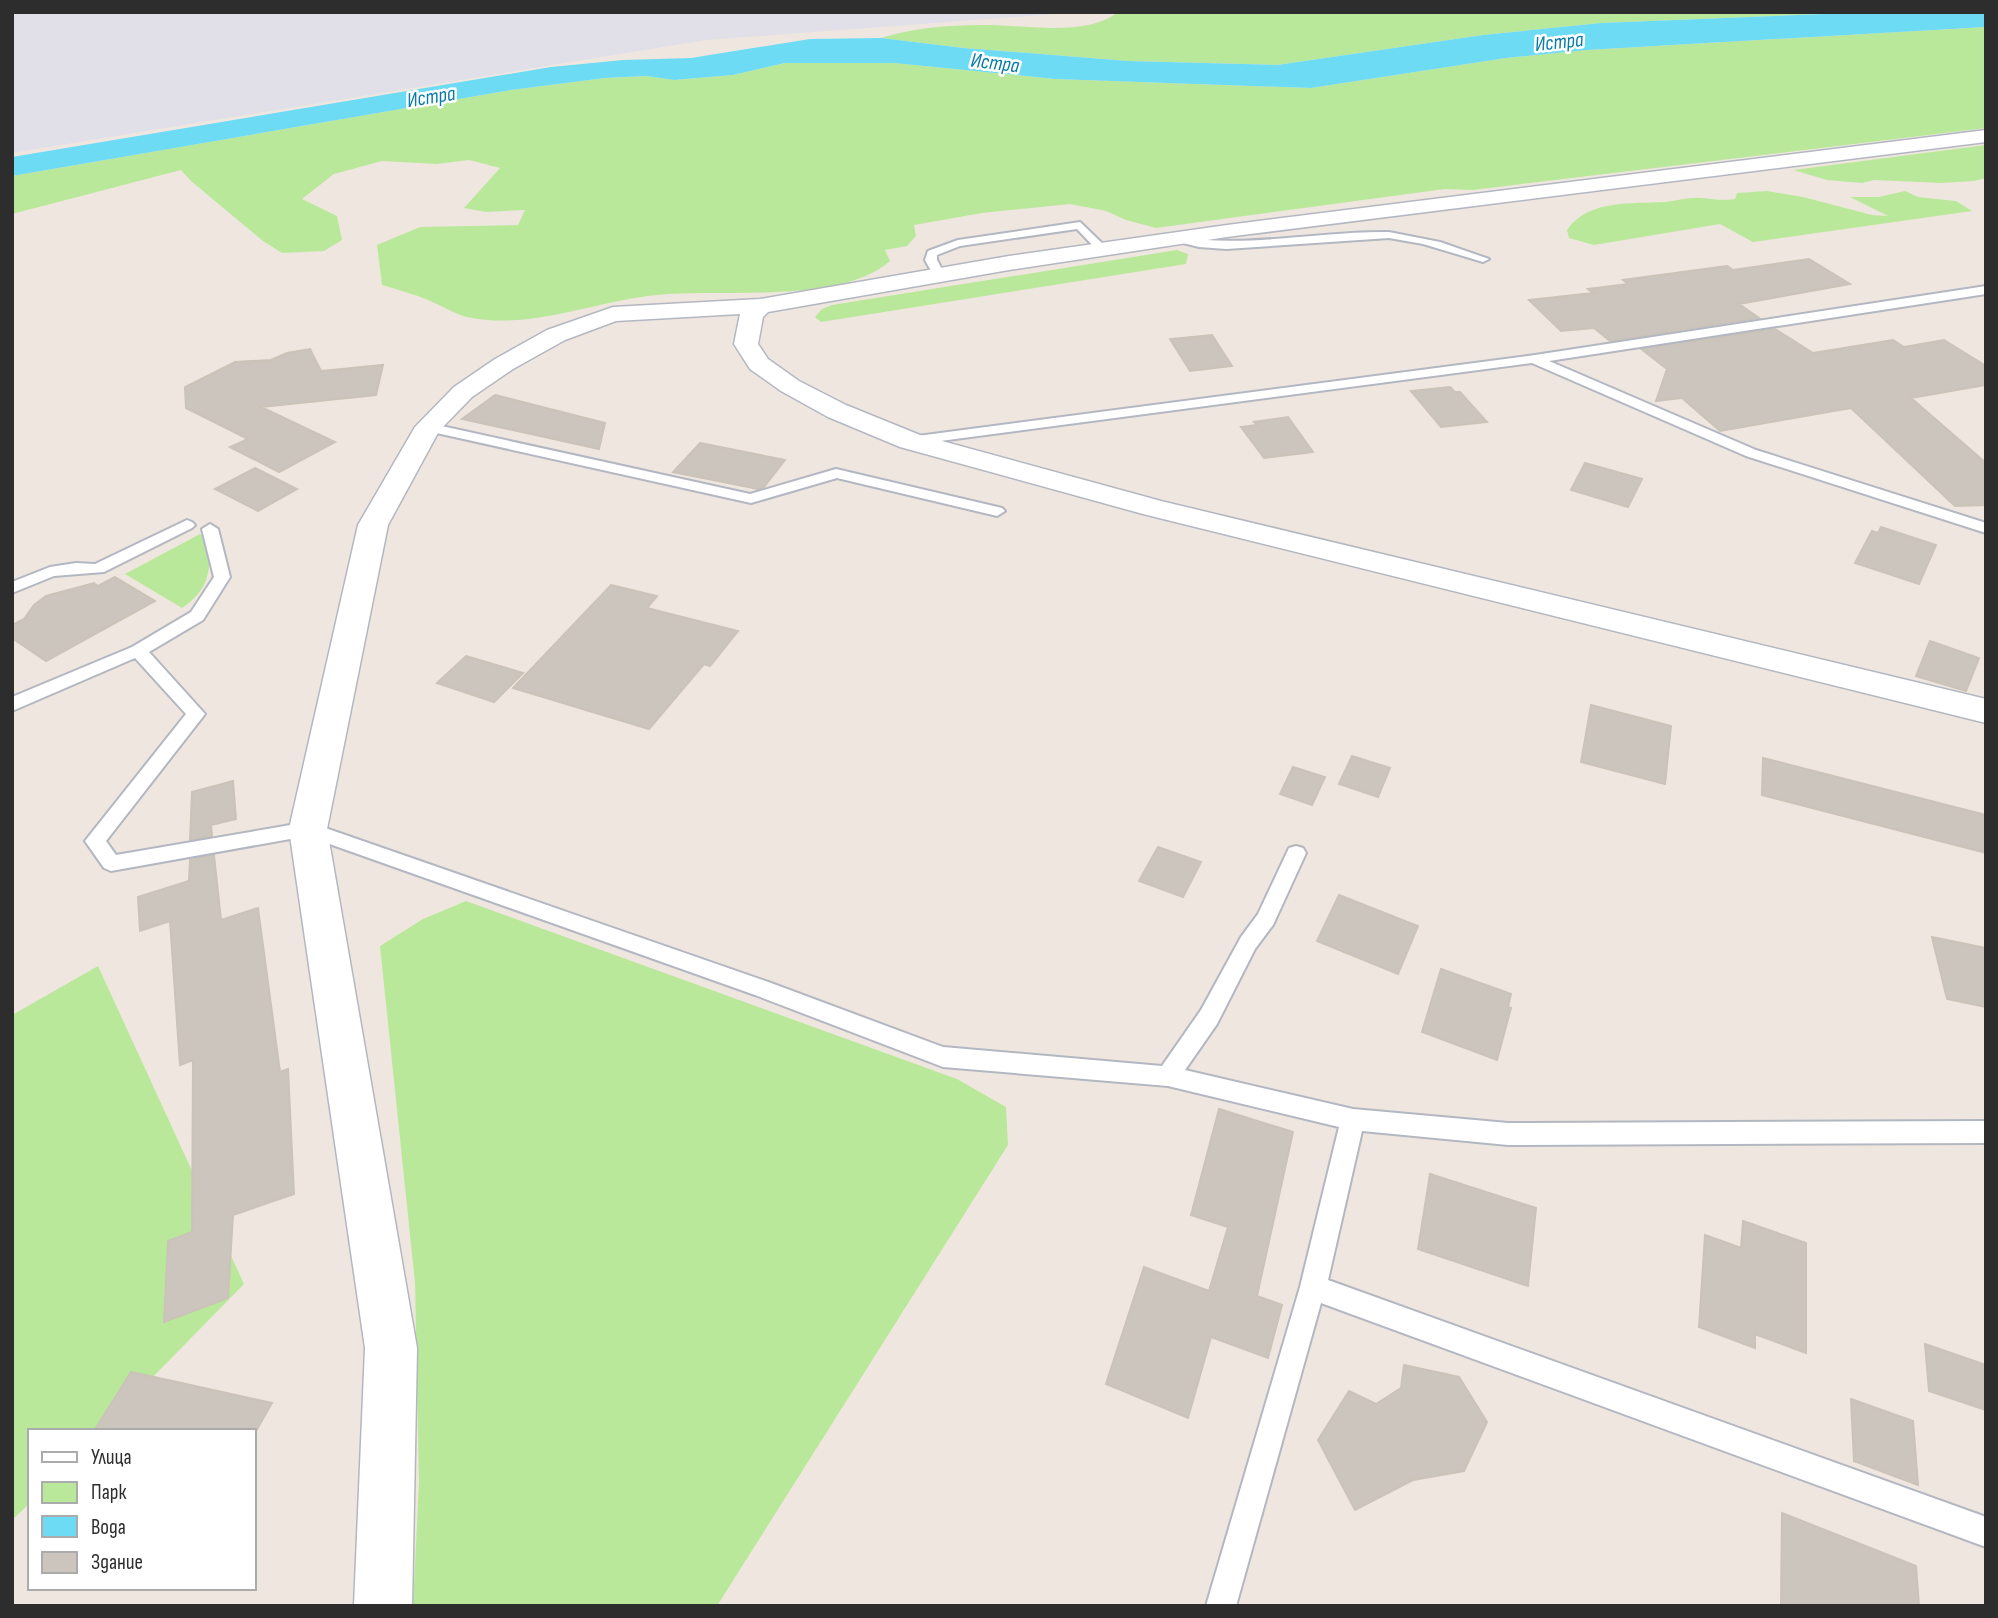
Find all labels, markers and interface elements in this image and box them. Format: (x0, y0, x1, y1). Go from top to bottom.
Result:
water label: Истра (1533, 27, 1585, 57)
water label: Истра (969, 48, 1021, 78)
water label: Истра (405, 81, 458, 113)
legend (28, 1429, 256, 1590)
text: Улица (91, 1445, 132, 1470)
text: Парк (91, 1480, 126, 1505)
text: Вода (91, 1515, 126, 1540)
text: Здание (91, 1550, 143, 1575)

